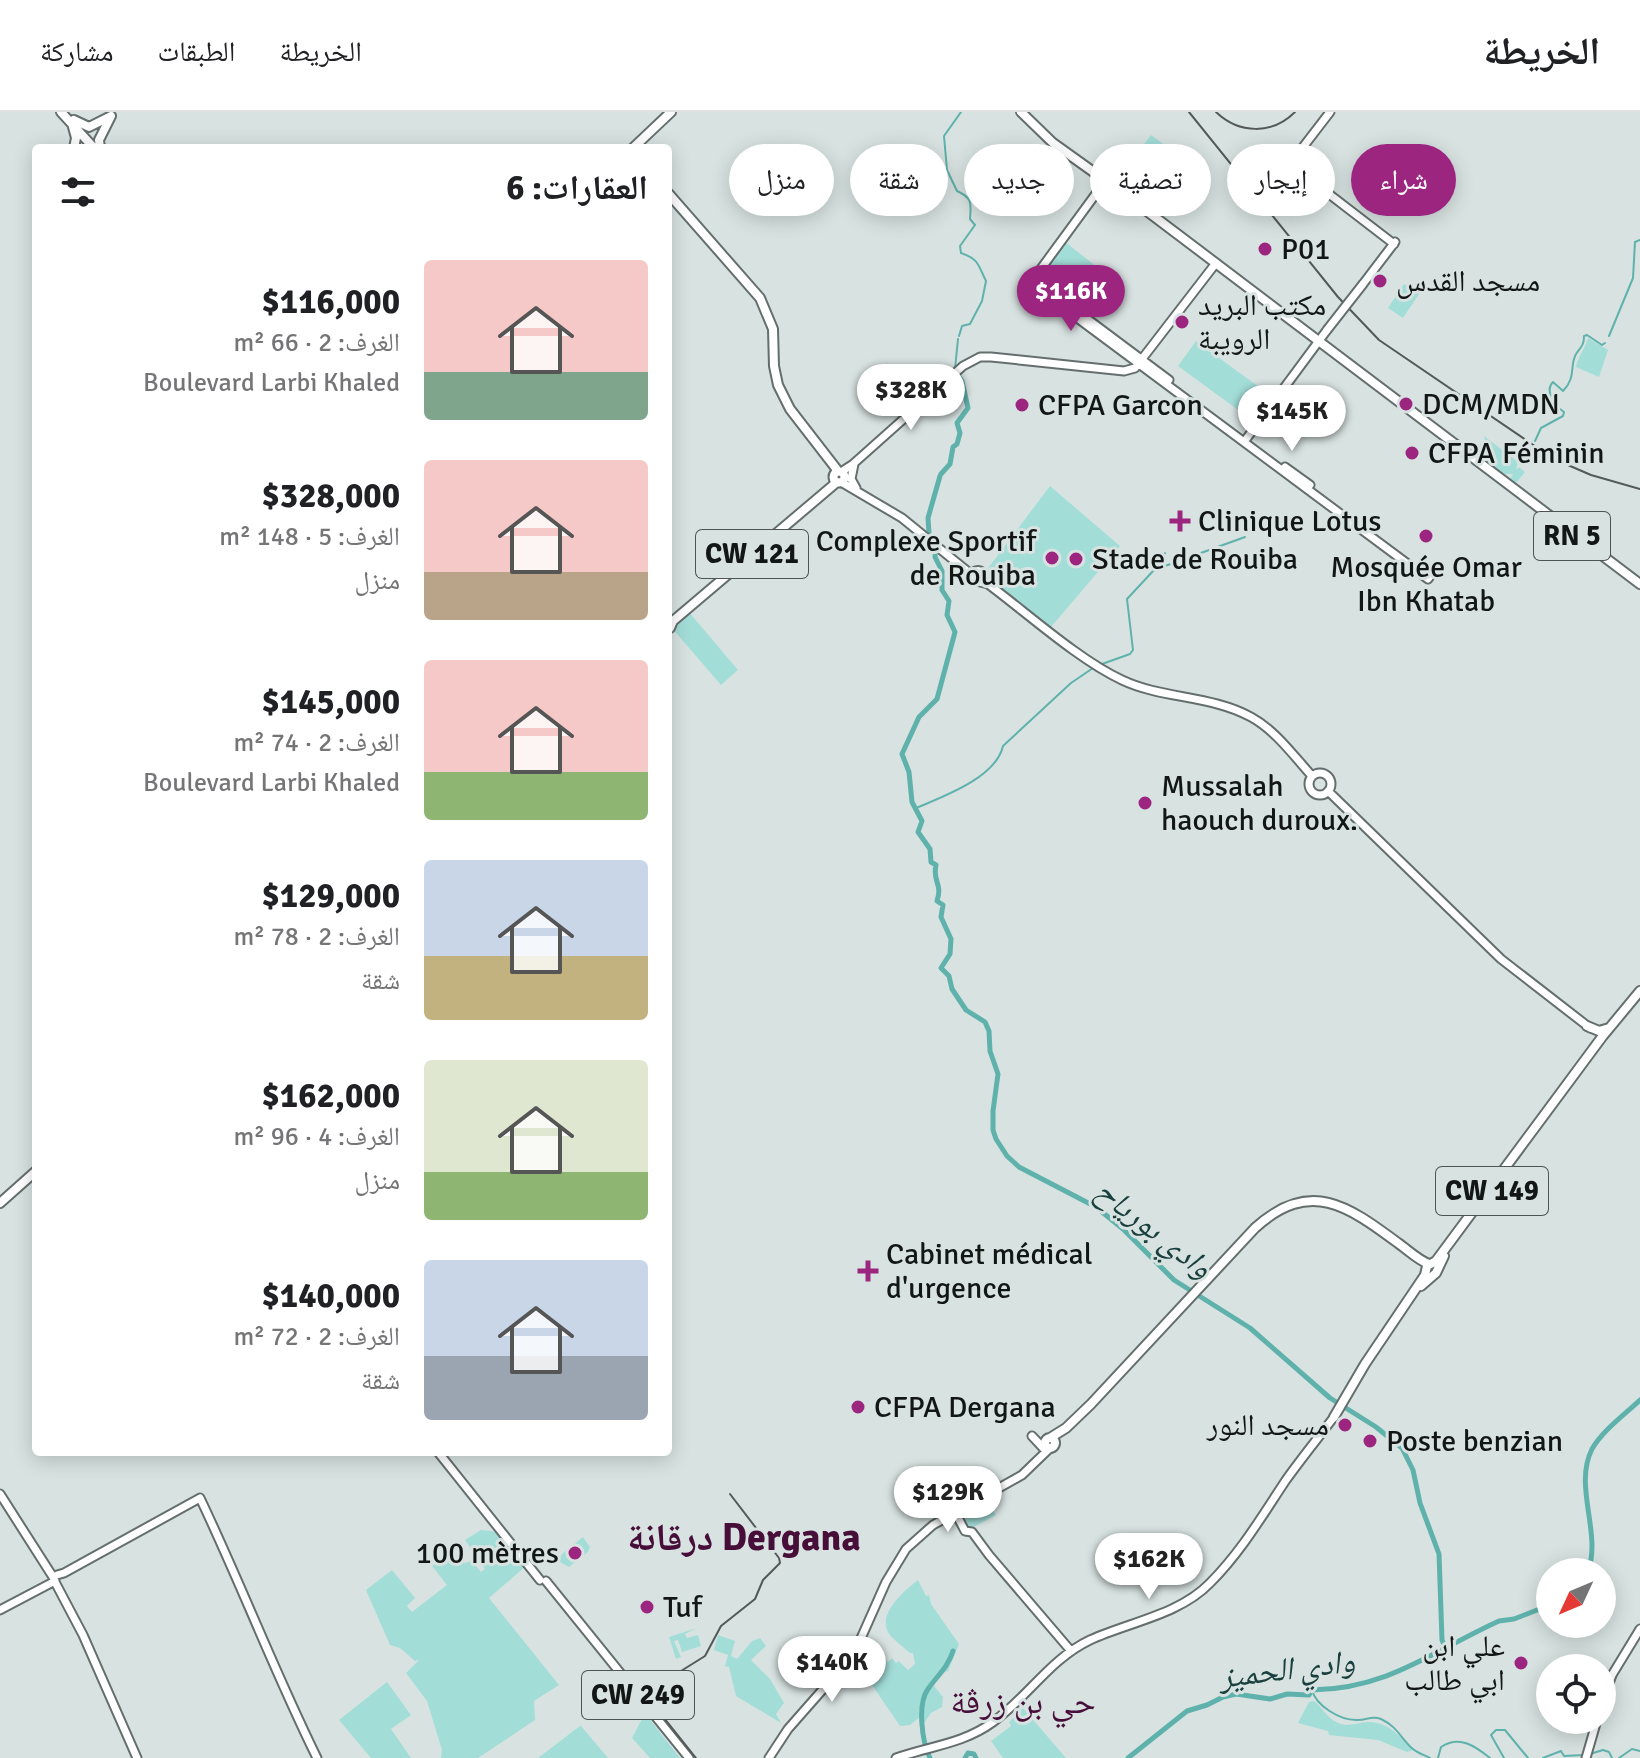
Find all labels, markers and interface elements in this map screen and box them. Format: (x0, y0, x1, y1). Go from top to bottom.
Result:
text: الخريطة (1483, 28, 1600, 75)
text: مشاركة (40, 35, 114, 69)
text: الطبقات (158, 35, 235, 69)
text: الخريطة (279, 35, 362, 69)
chip: منزل (729, 144, 834, 216)
chip: شقة (850, 144, 948, 216)
chip: جديد (964, 144, 1074, 216)
chip: تصفية (1090, 144, 1211, 216)
chip: إيجار (1227, 144, 1335, 216)
chip: شراء (1351, 144, 1456, 216)
text: العقارات: 6 (506, 167, 648, 209)
icon: filters (56, 170, 100, 214)
place label: P01 (1281, 231, 1330, 268)
marker: P01 (1256, 240, 1274, 258)
place label: مسجد القدس (1396, 263, 1540, 300)
pin: $116K (1015, 265, 1127, 333)
marker: مسجد القدس (1371, 272, 1389, 290)
text: $116K (1035, 275, 1107, 307)
text: $116,000 (261, 281, 400, 323)
place label: مكتب البريد الرويبة (1198, 287, 1326, 358)
icon: home (488, 292, 584, 388)
marker: مكتب البريد الرويبة (1173, 313, 1191, 331)
text: الغرف: 2 · 66 m² (233, 327, 400, 359)
pin: $328K (855, 364, 967, 432)
text: Boulevard Larbi Khaled (143, 367, 400, 399)
text: $328K (875, 374, 947, 406)
pin: $145K (1236, 385, 1348, 453)
place label: DCM/MDN (1422, 386, 1560, 423)
place label: CFPA Garcon (1038, 387, 1203, 424)
text: $145K (1256, 395, 1328, 427)
marker: DCM/MDN (1397, 395, 1415, 413)
marker: CFPA Garcon (1013, 396, 1031, 414)
place label: CFPA Féminin (1428, 435, 1605, 472)
marker: CFPA Féminin (1403, 444, 1421, 462)
text: $328,000 (261, 475, 400, 517)
icon: home (488, 492, 584, 588)
place label: Clinique Lotus (1198, 503, 1381, 540)
marker: Clinique Lotus (1169, 510, 1191, 532)
road number: RN 5 (1534, 512, 1610, 560)
text: الغرف: 5 · 148 m² (219, 521, 400, 553)
place label: Complexe Sportif de Rouiba (816, 523, 1038, 594)
marker: Mosquée Omar Ibn Khatab (1417, 527, 1435, 545)
road number: CW 121 (696, 530, 808, 578)
place label: Stade de Rouiba (1092, 541, 1298, 578)
marker: Complexe Sportif de Rouiba (1043, 549, 1061, 567)
place label: Mosquée Omar Ibn Khatab (1330, 549, 1522, 620)
marker: Stade de Rouiba (1067, 550, 1085, 568)
text: منزل (355, 565, 400, 597)
text: $145,000 (261, 681, 400, 723)
icon: home (488, 692, 584, 788)
text: الغرف: 2 · 74 m² (233, 727, 400, 759)
text: Boulevard Larbi Khaled (143, 767, 400, 799)
place label: Mussalah haouch duroux. (1161, 768, 1358, 839)
marker: Mussalah haouch duroux. (1136, 794, 1154, 812)
text: $129,000 (261, 875, 400, 917)
icon: home (488, 892, 584, 988)
text: الغرف: 2 · 78 m² (233, 921, 400, 953)
text: شقة (361, 965, 400, 997)
text: $162,000 (261, 1075, 400, 1117)
icon: home (488, 1092, 584, 1188)
text: الغرف: 4 · 96 m² (233, 1121, 400, 1153)
text: منزل (355, 1165, 400, 1197)
road number: CW 149 (1436, 1167, 1548, 1215)
water label: وادي بورياح (1084, 1171, 1220, 1291)
place label: Cabinet médical d'urgence (886, 1236, 1093, 1307)
marker: Cabinet médical d'urgence (857, 1260, 879, 1282)
text: $140,000 (261, 1275, 400, 1317)
icon: home (488, 1292, 584, 1388)
text: الغرف: 2 · 72 m² (233, 1321, 400, 1353)
text: شقة (361, 1365, 400, 1397)
place label: CFPA Dergana (874, 1389, 1056, 1426)
marker: CFPA Dergana (849, 1398, 867, 1416)
place label: مسجد النور (1206, 1407, 1329, 1444)
marker: مسجد النور (1336, 1416, 1354, 1434)
place label: Poste benzian (1386, 1423, 1563, 1460)
marker: Poste benzian (1361, 1432, 1379, 1450)
pin: $129K (892, 1466, 1004, 1534)
text: $129K (912, 1476, 984, 1508)
district label: درقانة Dergana (627, 1514, 861, 1561)
pin: $162K (1093, 1533, 1205, 1601)
place label: 100 mètres (416, 1535, 559, 1572)
text: $162K (1113, 1543, 1185, 1575)
marker: 100 mètres (566, 1544, 584, 1562)
north arrow (1536, 1558, 1616, 1638)
map controls (1536, 1558, 1616, 1734)
place label: Tuf (663, 1589, 704, 1626)
marker: Tuf (638, 1598, 656, 1616)
place label: علي ابن ابي طالب (1404, 1628, 1505, 1703)
pin: $140K (776, 1636, 888, 1704)
water label: وادي الحميز (1215, 1641, 1358, 1702)
text: $140K (796, 1646, 868, 1678)
marker: علي ابن ابي طالب (1512, 1654, 1530, 1672)
button: locate (1536, 1654, 1616, 1734)
road number: CW 249 (582, 1671, 694, 1719)
district label: حي بن زرڤة (950, 1681, 1096, 1729)

